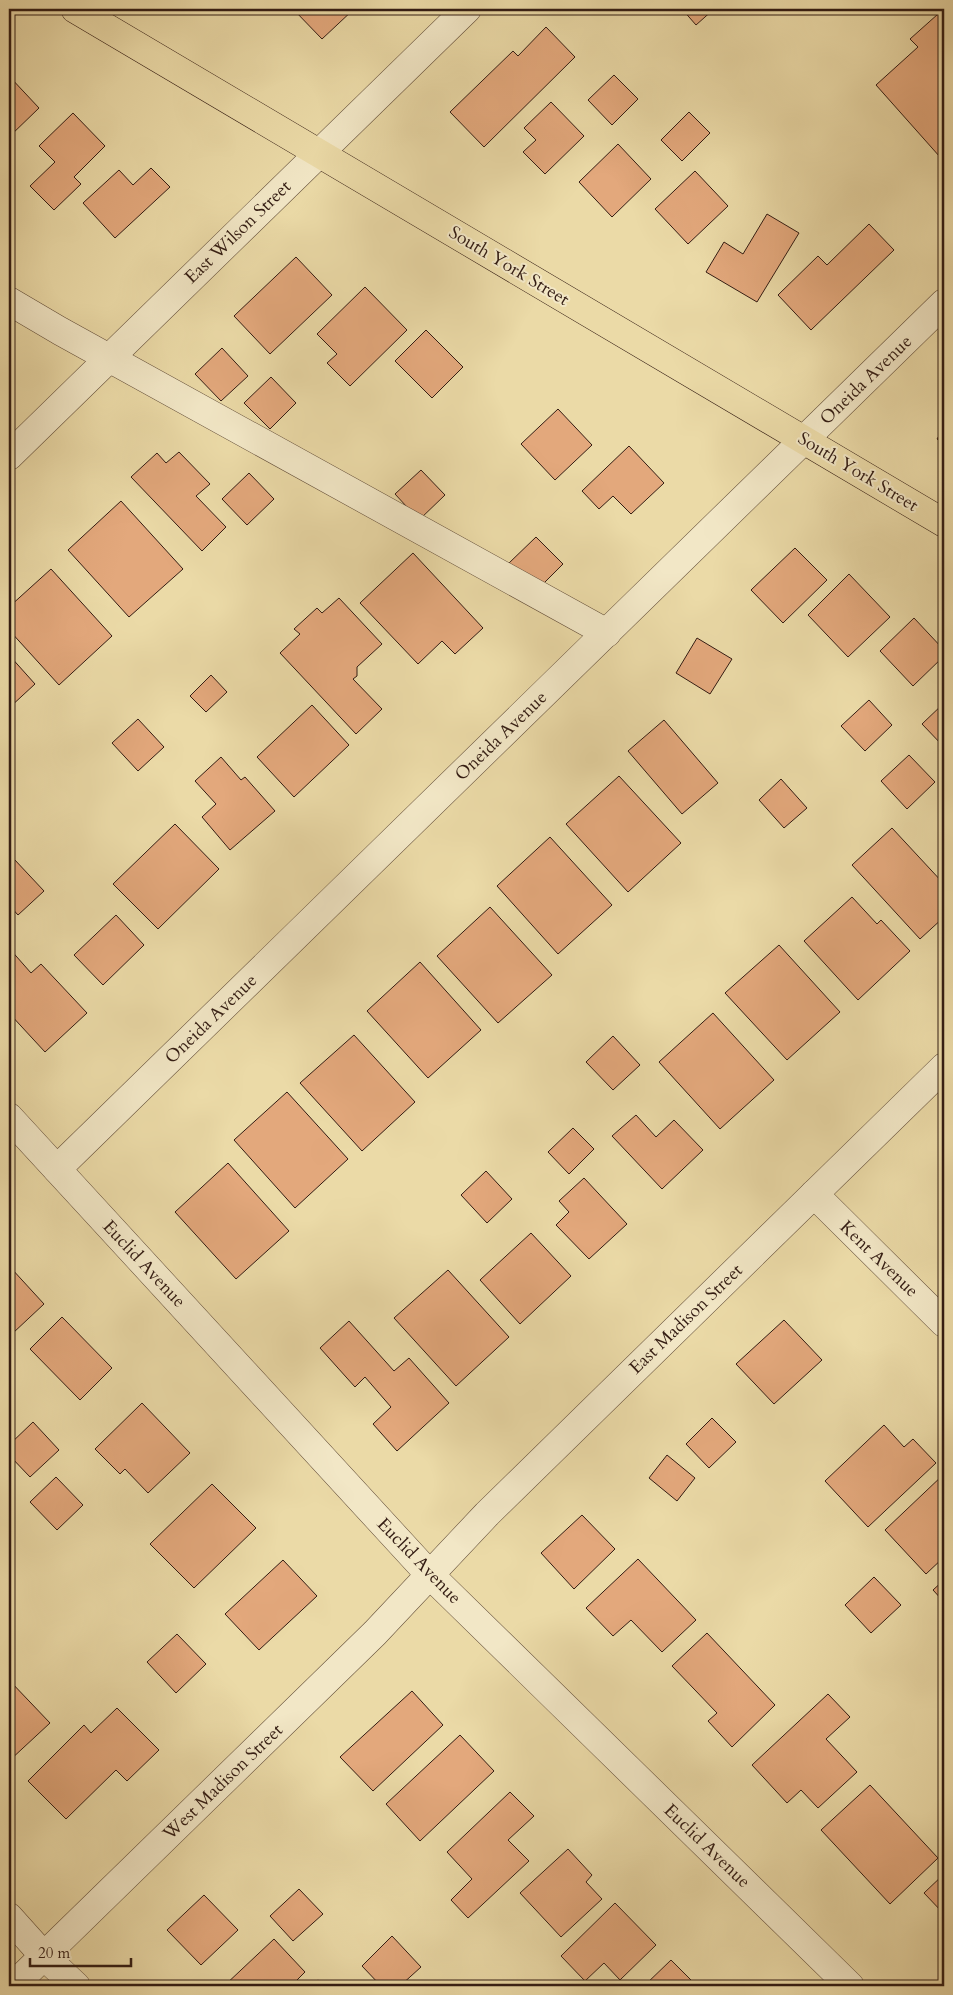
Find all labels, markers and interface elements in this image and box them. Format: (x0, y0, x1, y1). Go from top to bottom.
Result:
street label: East Wilson Street (179, 174, 297, 289)
street label: South York Street (444, 220, 574, 312)
street label: Oneida Avenue (814, 329, 918, 431)
street label: South York Street (793, 426, 923, 518)
street label: Oneida Avenue (449, 685, 553, 787)
street label: Oneida Avenue (159, 968, 263, 1070)
street label: Euclid Avenue (97, 1215, 191, 1313)
street label: Kent Avenue (834, 1215, 924, 1303)
street label: East Madison Street (624, 1258, 748, 1380)
street label: Euclid Avenue (371, 1512, 467, 1610)
street label: West Madison Street (157, 1718, 289, 1847)
street label: Euclid Avenue (658, 1798, 756, 1894)
scale bar (30, 1935, 131, 1967)
text: 20 m (38, 1943, 70, 1963)

